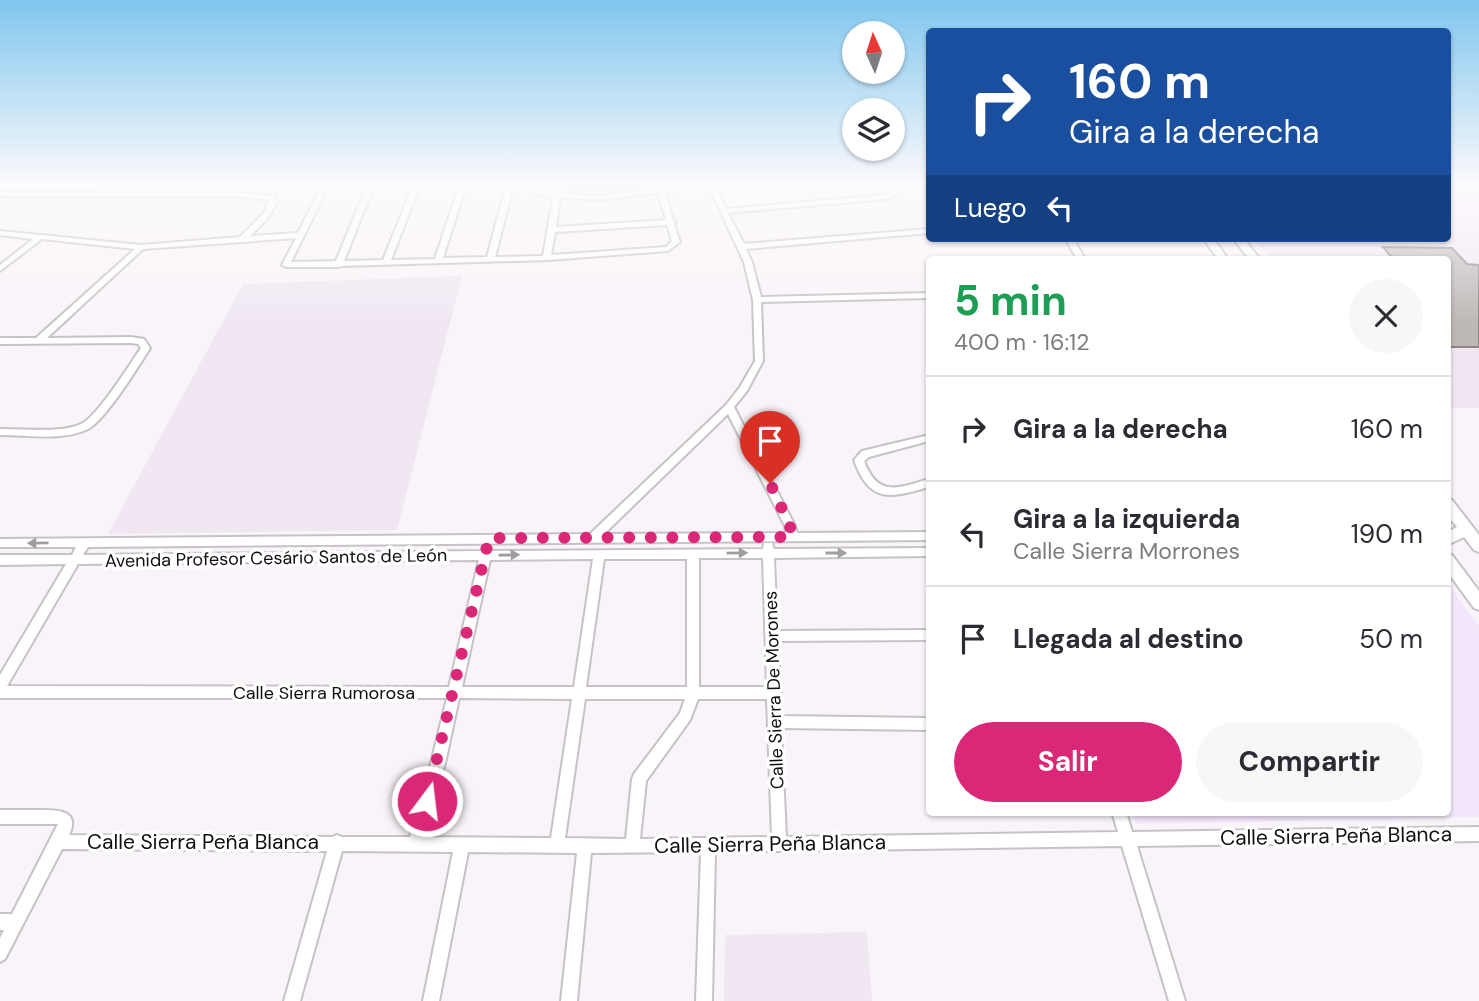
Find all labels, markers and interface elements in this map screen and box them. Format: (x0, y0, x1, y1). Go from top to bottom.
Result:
north arrow (842, 21, 905, 84)
map controls (842, 21, 905, 161)
text: 160 m (1069, 49, 1210, 113)
icon: right (954, 56, 1045, 147)
button: layers (842, 98, 905, 161)
text: Gira a la derecha (1069, 111, 1319, 153)
icon: left (1041, 189, 1079, 227)
text: Luego (954, 191, 1027, 225)
text: 5 min (954, 273, 1067, 328)
button: close (1349, 279, 1423, 353)
text: 400 m · 16:12 (954, 327, 1090, 357)
icon: right (954, 410, 992, 448)
pin (740, 411, 800, 483)
text: Gira a la derecha (1013, 412, 1228, 446)
text: 160 m (1351, 412, 1423, 446)
icon: arrive (751, 422, 789, 460)
text: Gira a la izquierda (1013, 502, 1240, 536)
icon: left (954, 515, 992, 553)
text: 190 m (1351, 517, 1423, 551)
text: Calle Sierra Morrones (1013, 536, 1240, 566)
one-way arrow (26, 537, 48, 549)
street label: Avenida Profesor Cesário Santos de León (105, 543, 447, 573)
one-way arrow (726, 547, 748, 559)
one-way arrow (825, 547, 847, 559)
one-way arrow (498, 549, 520, 561)
street label: Calle Sierra De Morones (759, 590, 789, 790)
icon: arrive (954, 620, 992, 658)
text: Llegada al destino (1013, 622, 1244, 656)
text: 50 m (1359, 622, 1423, 656)
street label: Calle Sierra Rumorosa (233, 681, 415, 705)
button: Salir (954, 722, 1182, 802)
button: Compartir (1196, 722, 1423, 802)
position arrow (390, 764, 464, 838)
street label: Calle Sierra Peña Blanca (1220, 820, 1452, 852)
street label: Calle Sierra Peña Blanca (87, 828, 319, 856)
street label: Calle Sierra Peña Blanca (654, 828, 886, 860)

